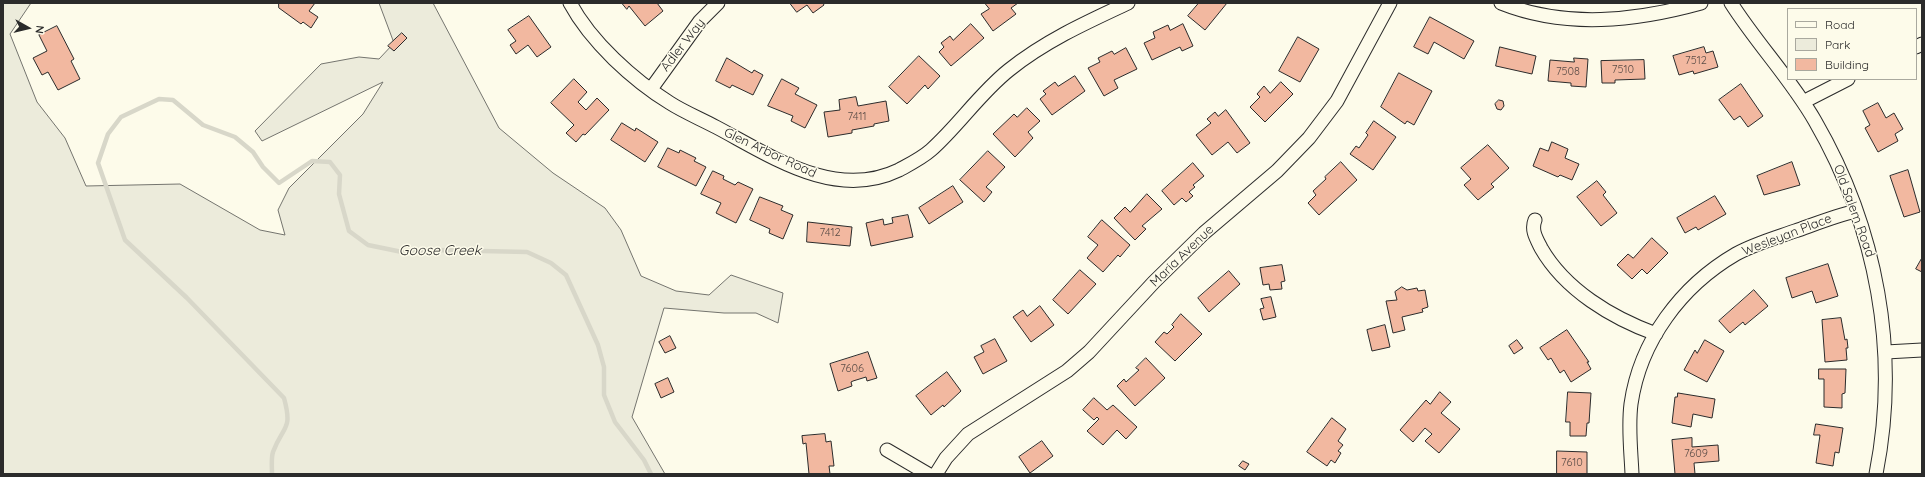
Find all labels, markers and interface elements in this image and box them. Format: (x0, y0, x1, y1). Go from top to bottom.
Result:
north arrow (8, 8, 48, 48)
legend (1787, 8, 1917, 80)
street label: Adler Way (658, 15, 708, 75)
text: Road (1825, 17, 1855, 32)
text: N (32, 25, 47, 35)
text: Park (1825, 37, 1850, 52)
house number: 7512 (1685, 54, 1707, 68)
text: Building (1825, 57, 1869, 72)
house number: 7510 (1612, 63, 1634, 77)
house number: 7508 (1556, 65, 1580, 79)
house number: 7411 (847, 110, 867, 124)
street label: Glen Arbor Road (721, 125, 819, 181)
street label: Old Salem Road (1830, 163, 1878, 259)
street label: Wesleyan Place (1740, 211, 1834, 259)
street label: Maria Avenue (1147, 222, 1217, 290)
house number: 7412 (819, 226, 841, 240)
water label: Goose Creek (399, 243, 481, 259)
house number: 7606 (840, 362, 864, 376)
house number: 7609 (1684, 447, 1708, 461)
house number: 7610 (1561, 456, 1583, 470)

